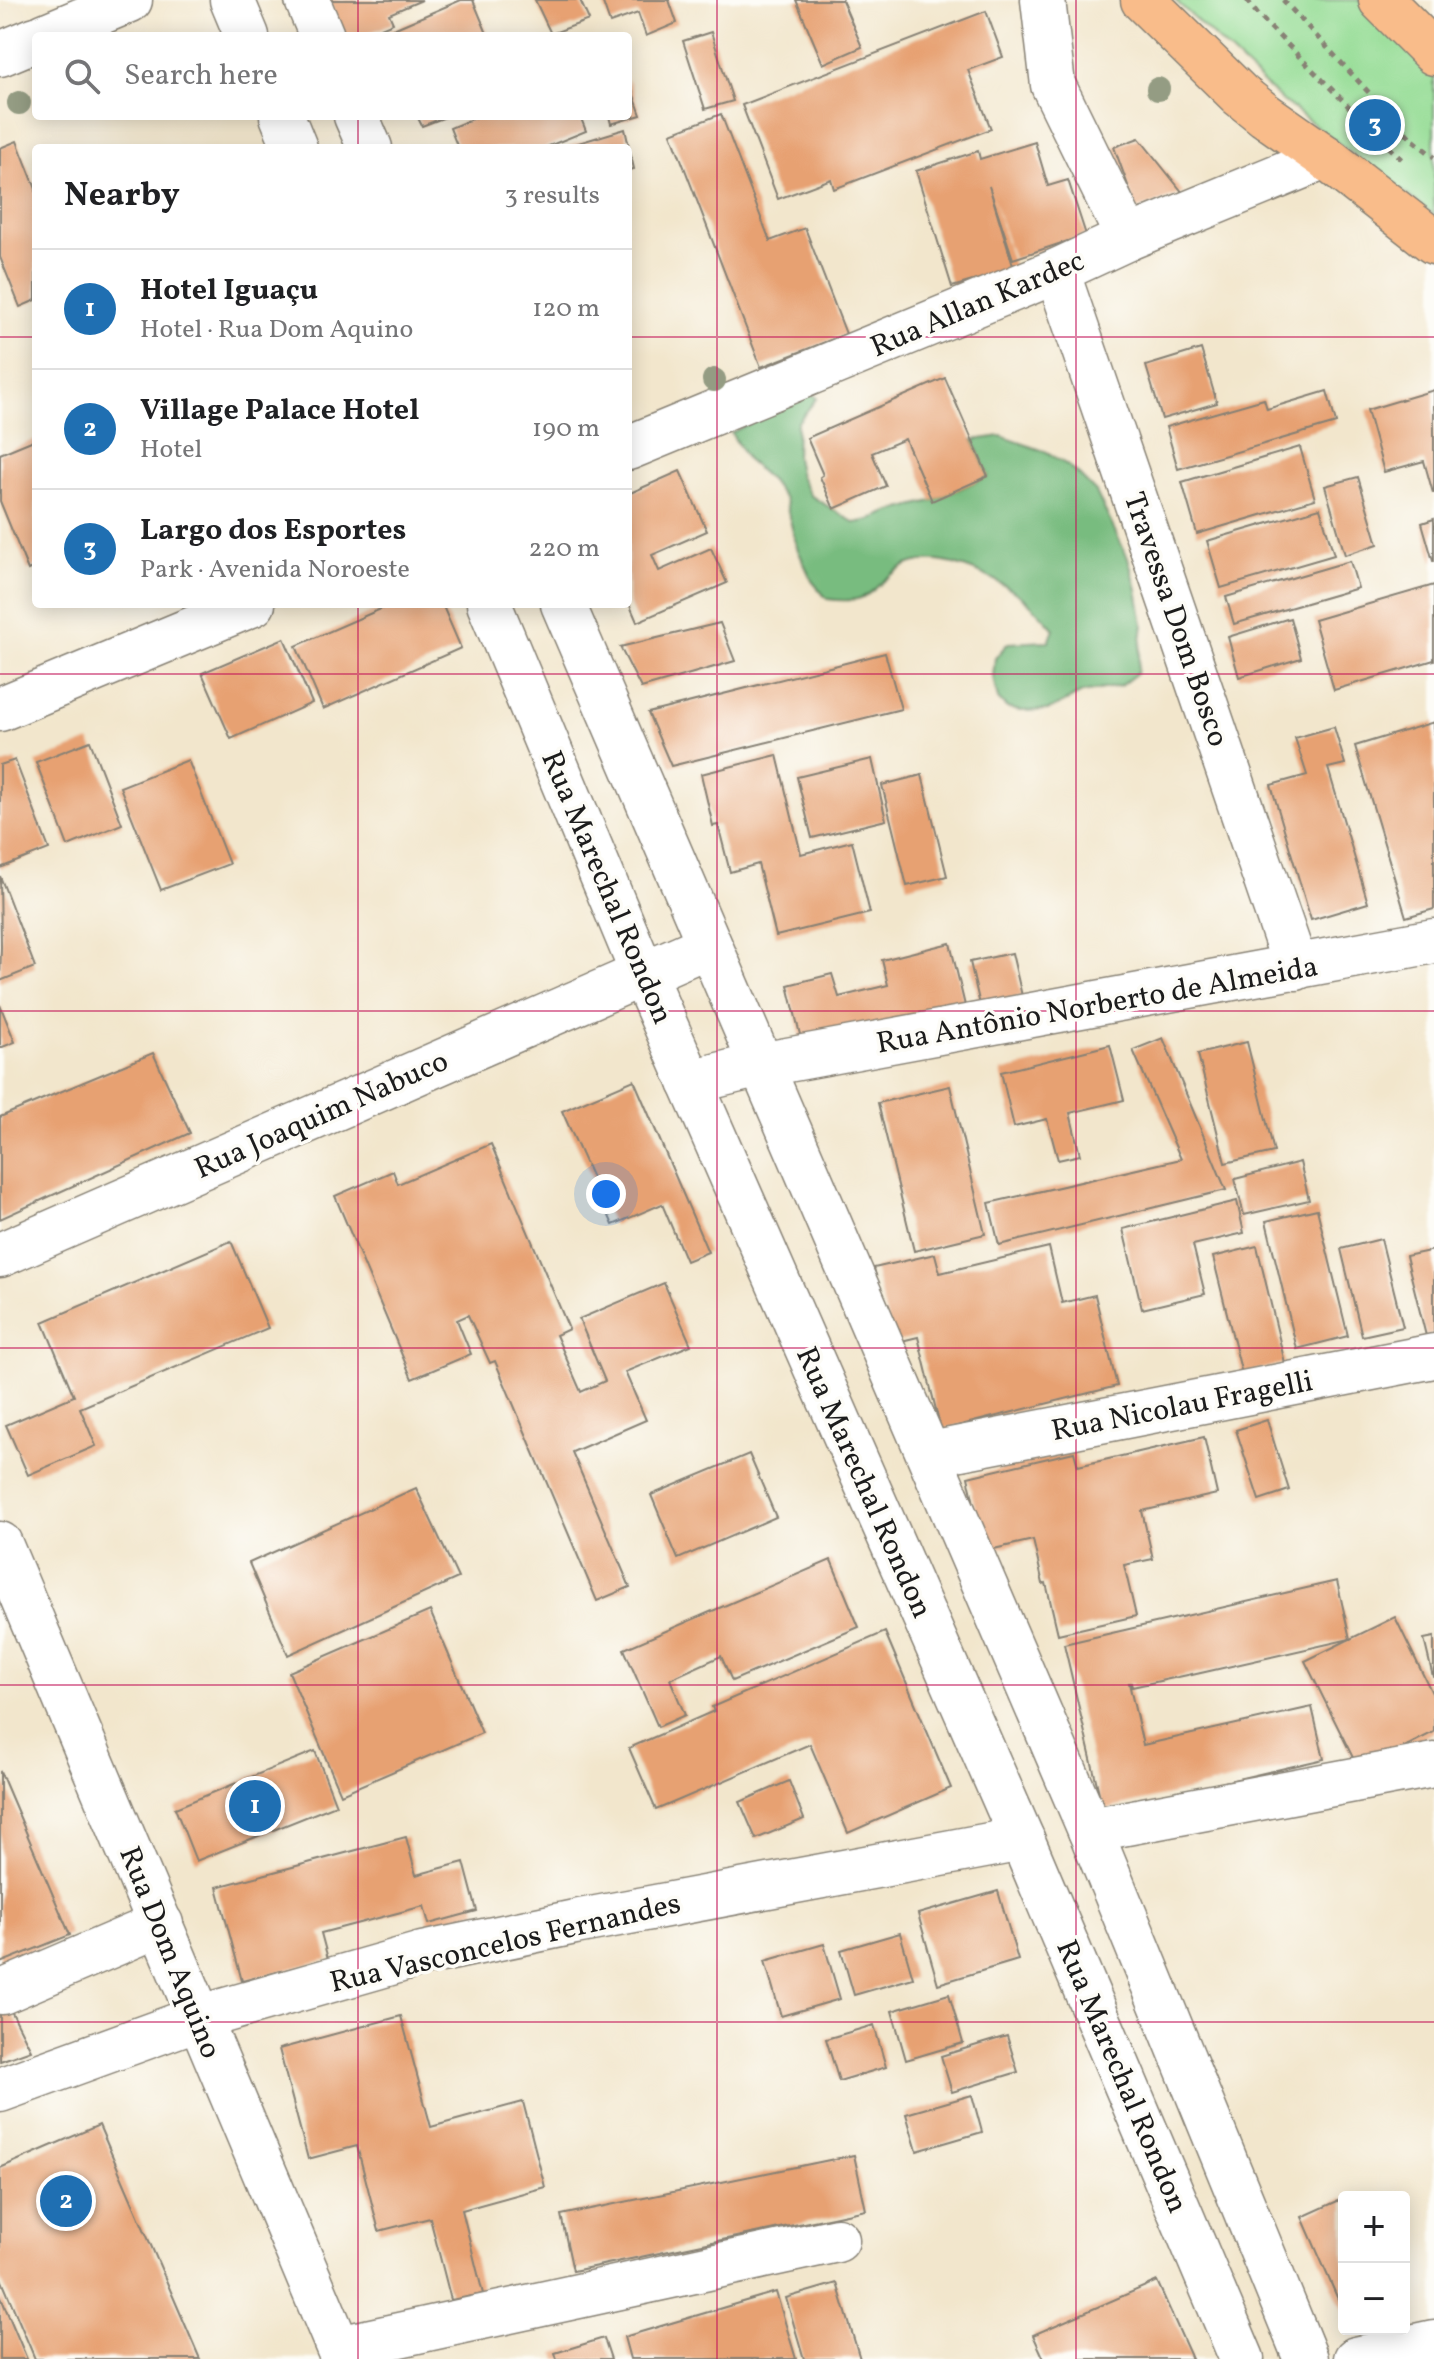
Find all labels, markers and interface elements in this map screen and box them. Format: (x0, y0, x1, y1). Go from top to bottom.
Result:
search box (32, 32, 632, 120)
icon: search (60, 54, 104, 98)
text: Search here (124, 55, 278, 97)
pin: 3 (1349, 95, 1401, 155)
text: Nearby (64, 173, 180, 220)
text: 3 results (504, 178, 600, 214)
street label: Rua Allan Kardec (864, 241, 1091, 369)
text: Hotel Iguaçu (140, 270, 318, 312)
text: 1 (85, 291, 95, 327)
text: 120 m (532, 291, 600, 327)
text: Hotel · Rua Dom Aquino (140, 312, 413, 348)
text: Village Palace Hotel (140, 390, 419, 432)
text: 2 (83, 411, 97, 447)
text: 190 m (532, 411, 600, 447)
text: Hotel (140, 432, 202, 468)
street label: Travessa Dom Bosco (1112, 487, 1238, 753)
text: Largo dos Esportes (140, 510, 406, 552)
text: 3 (83, 531, 97, 567)
text: 220 m (528, 531, 600, 567)
text: Park · Avenida Noroeste (140, 552, 410, 588)
street label: Rua Marechal Rondon (530, 745, 683, 1031)
street label: Rua Antônio Norberto de Almeida (873, 946, 1321, 1066)
street label: Rua Joaquim Nabuco (188, 1041, 455, 1191)
your location (586, 1174, 626, 1214)
street label: Rua Marechal Rondon (784, 1340, 942, 1625)
street label: Rua Nicolau Fragelli (1048, 1361, 1317, 1453)
pin: 1 (229, 1776, 281, 1836)
street label: Rua Dom Aquino (107, 1840, 231, 2065)
street label: Rua Vasconcelos Fernandes (326, 1883, 685, 2005)
street label: Rua Marechal Rondon (1045, 1934, 1198, 2220)
pin: 2 (40, 2171, 92, 2231)
map controls (1338, 2191, 1410, 2335)
button: + (1338, 2191, 1410, 2263)
button: − (1338, 2263, 1410, 2335)

